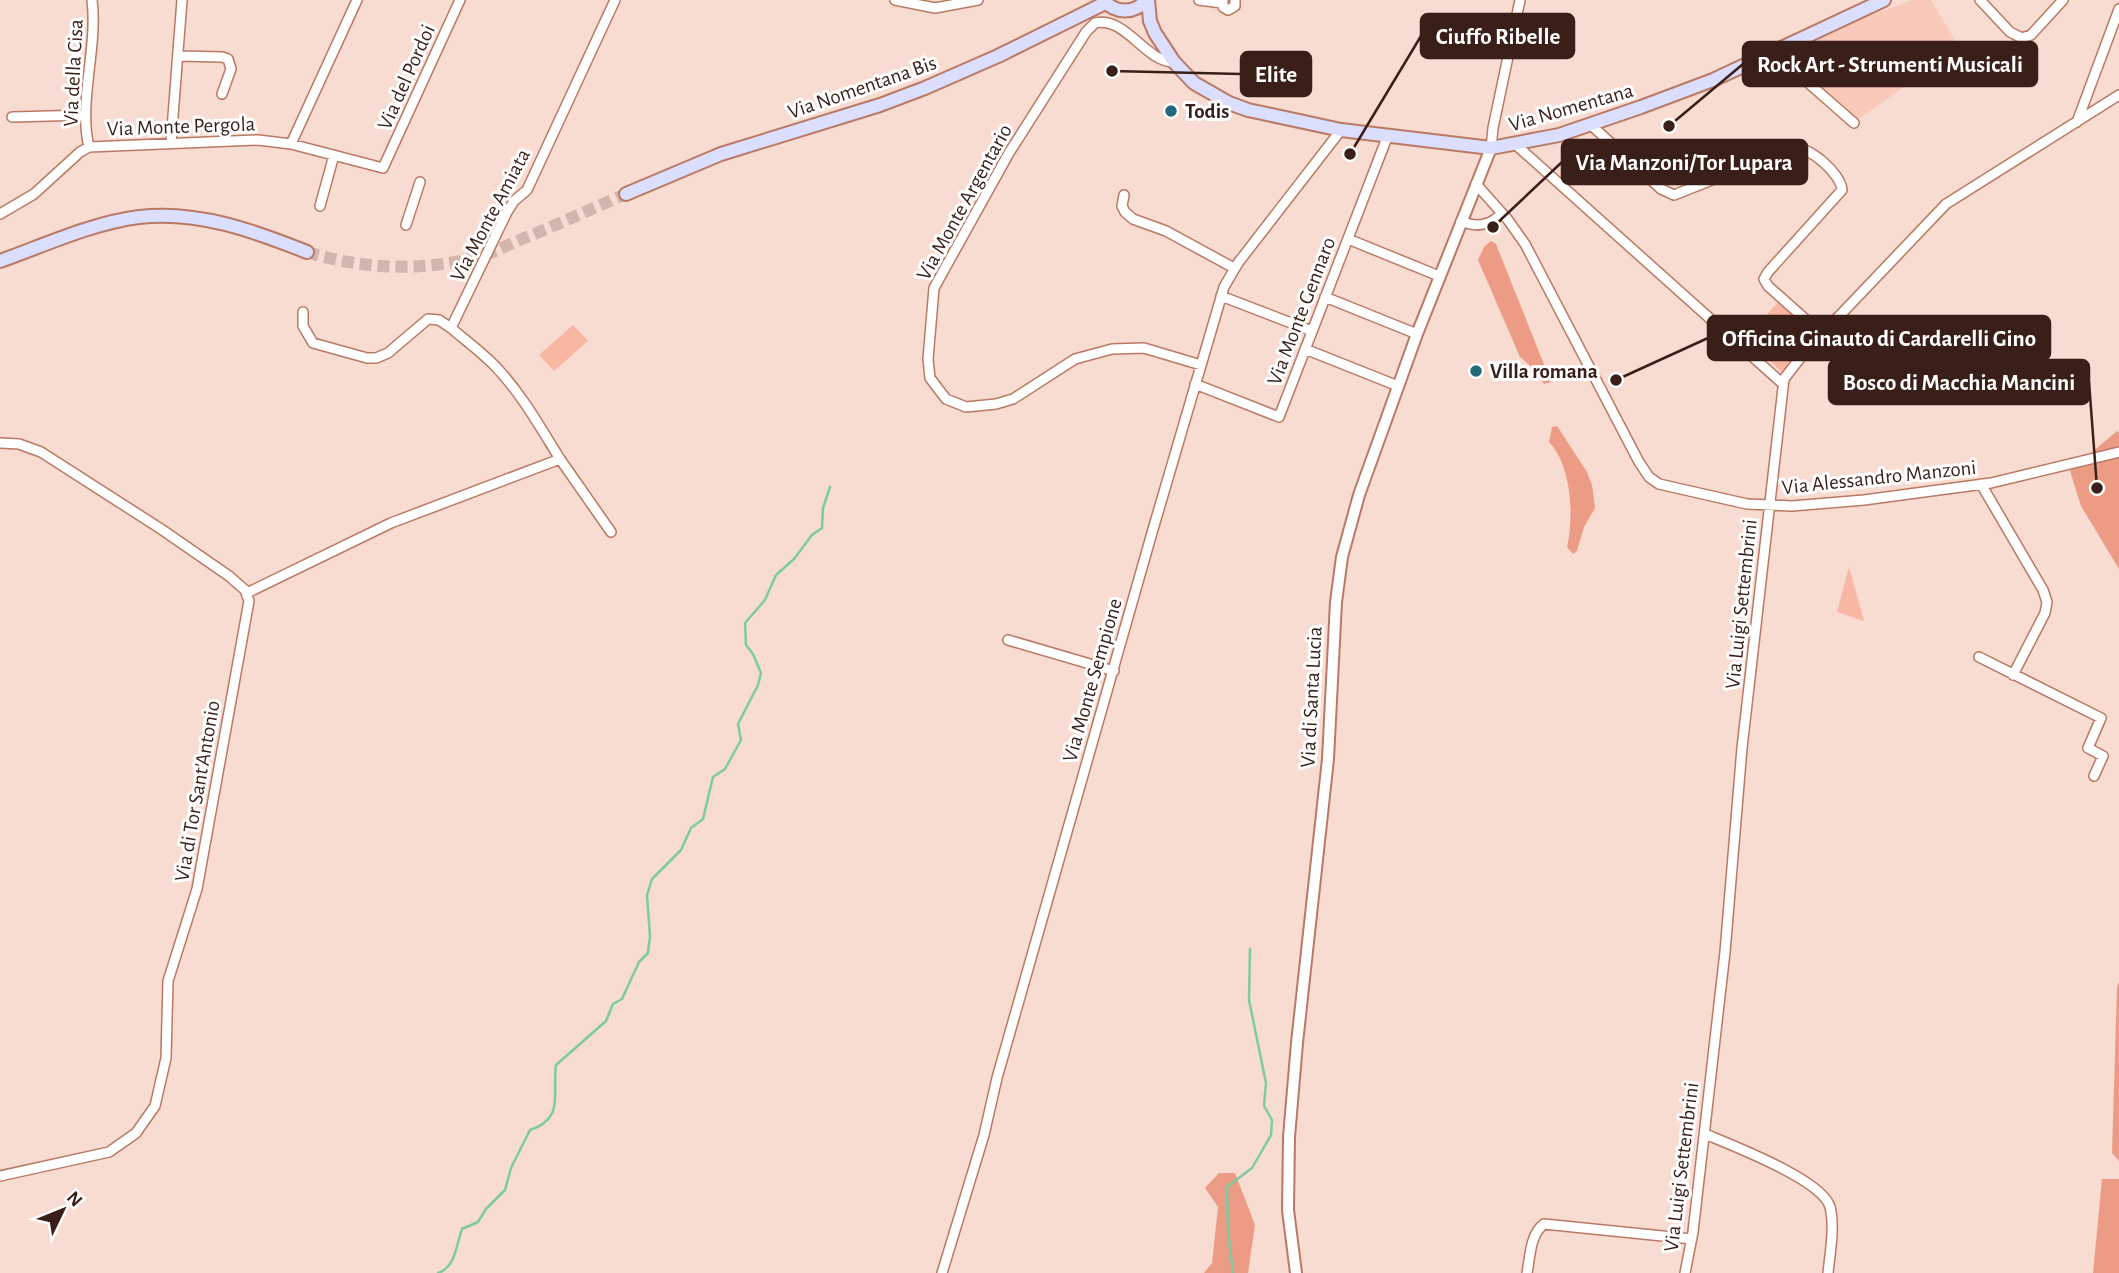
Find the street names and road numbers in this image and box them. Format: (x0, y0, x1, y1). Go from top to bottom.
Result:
street label: Via della Cisa (60, 18, 87, 127)
street label: Via del Pordoi (374, 22, 439, 133)
street label: Via Nomentana Bis (785, 52, 939, 123)
street label: Via Nomentana (1507, 80, 1636, 135)
street label: Via Monte Pergola (106, 113, 256, 140)
street label: Via Monte Argentario (913, 121, 1016, 284)
street label: Via Monte Amiata (447, 145, 534, 285)
street label: Via Monte Gennaro (1264, 234, 1339, 388)
street label: Via Alessandro Manzoni (1781, 457, 1977, 498)
street label: Via Luigi Settembrini (1722, 518, 1761, 690)
street label: Via Monte Sempione (1059, 596, 1126, 764)
street label: Via di Santa Lucia (1297, 626, 1326, 768)
street label: Via di Tor Sant'Antonio (171, 699, 224, 883)
street label: Via Luigi Settembrini (1661, 1081, 1702, 1253)

